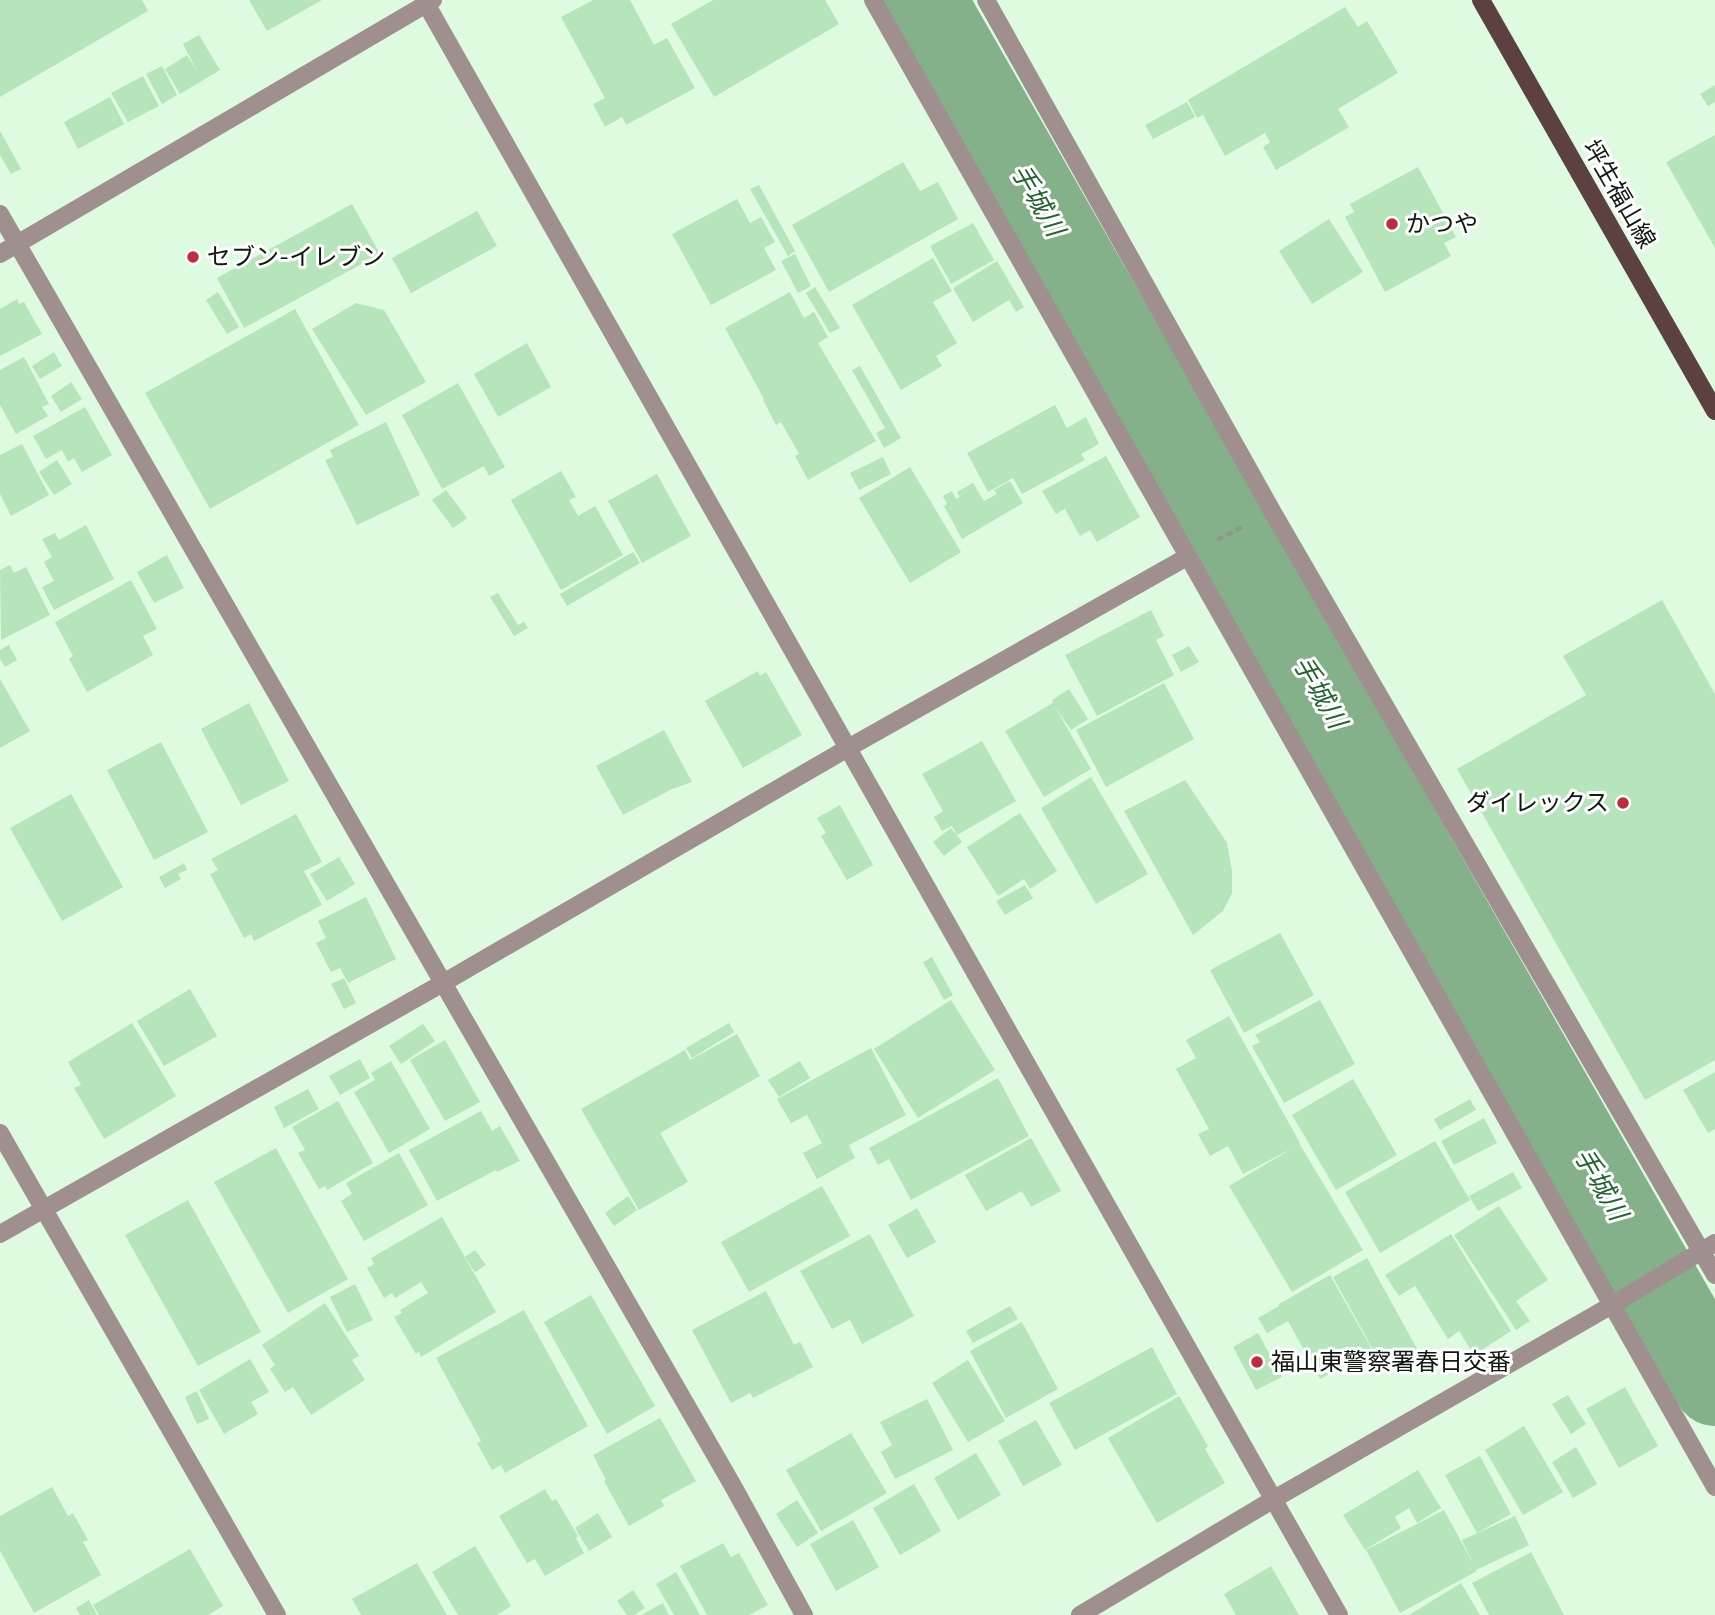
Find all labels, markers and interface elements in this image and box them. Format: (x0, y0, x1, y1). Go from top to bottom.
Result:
street label: 坪生福山線 (1575, 134, 1663, 254)
water label: 手城川 (1003, 158, 1074, 245)
place label: かつや (1406, 208, 1478, 240)
marker: かつや (1384, 216, 1400, 232)
place label: セブン-イレブン (207, 241, 385, 273)
marker: セブン-イレブン (185, 249, 201, 265)
water label: 手城川 (1285, 650, 1356, 737)
place label: ダイレックス (1466, 787, 1609, 819)
marker: ダイレックス (1615, 795, 1631, 811)
water label: 手城川 (1566, 1142, 1637, 1229)
place label: 福山東警察署春日交番 (1271, 1346, 1511, 1378)
marker: 福山東警察署春日交番 (1249, 1354, 1265, 1370)

